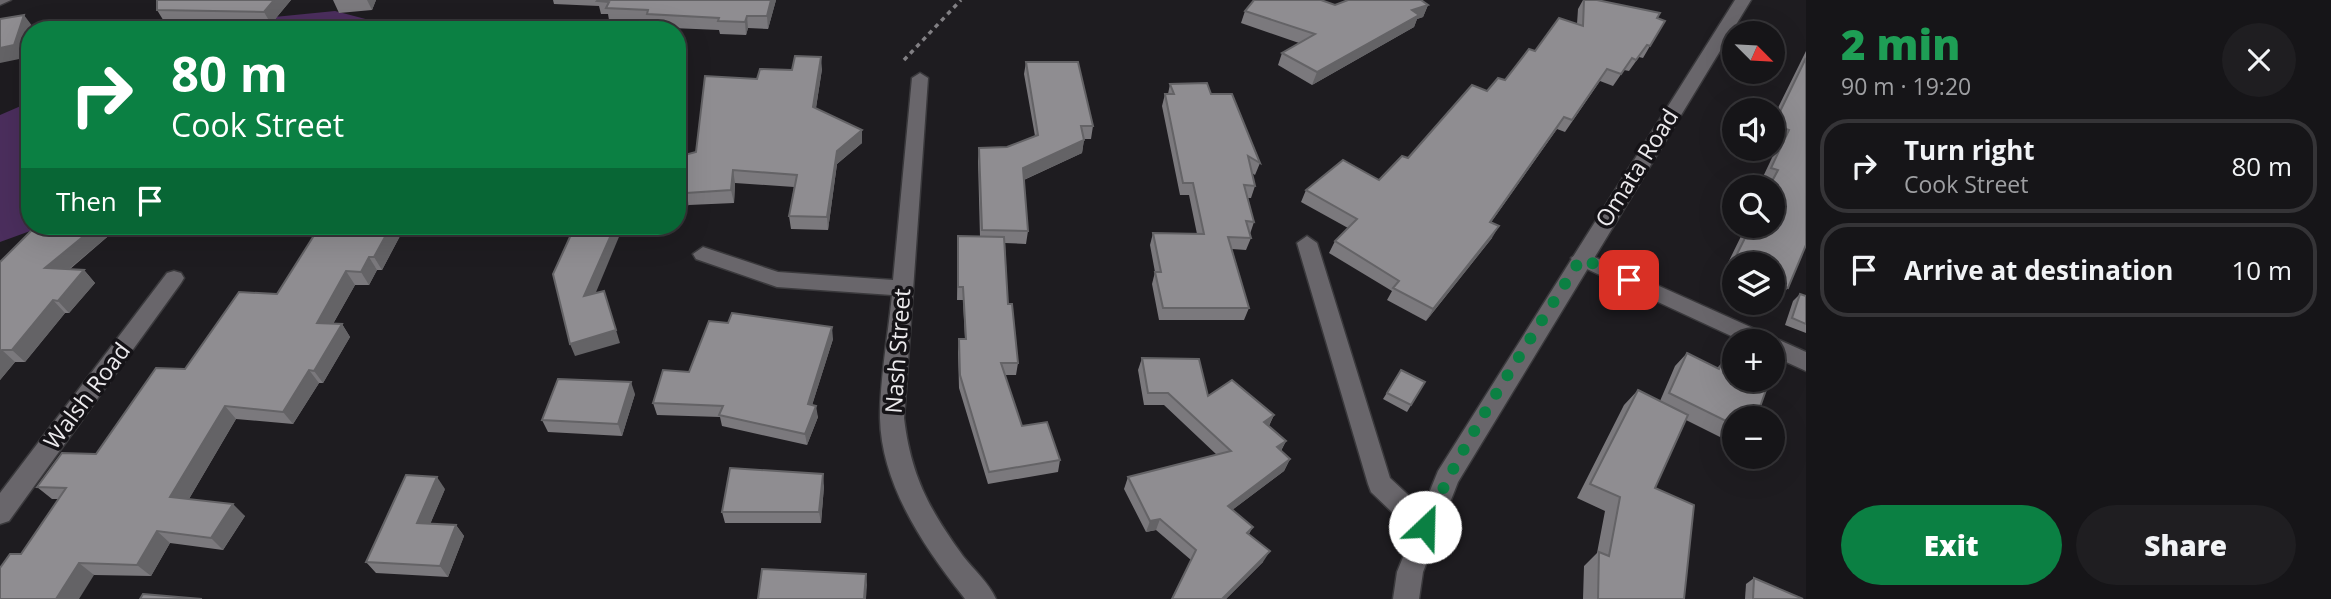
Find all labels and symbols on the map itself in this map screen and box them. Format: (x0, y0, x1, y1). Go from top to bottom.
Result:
north arrow (1722, 21, 1785, 84)
street label: Omata Road (1587, 102, 1685, 233)
pin (1599, 250, 1659, 310)
street label: Nash Street (877, 287, 917, 415)
street label: Walsh Road (36, 336, 137, 455)
position arrow (1388, 490, 1462, 564)

